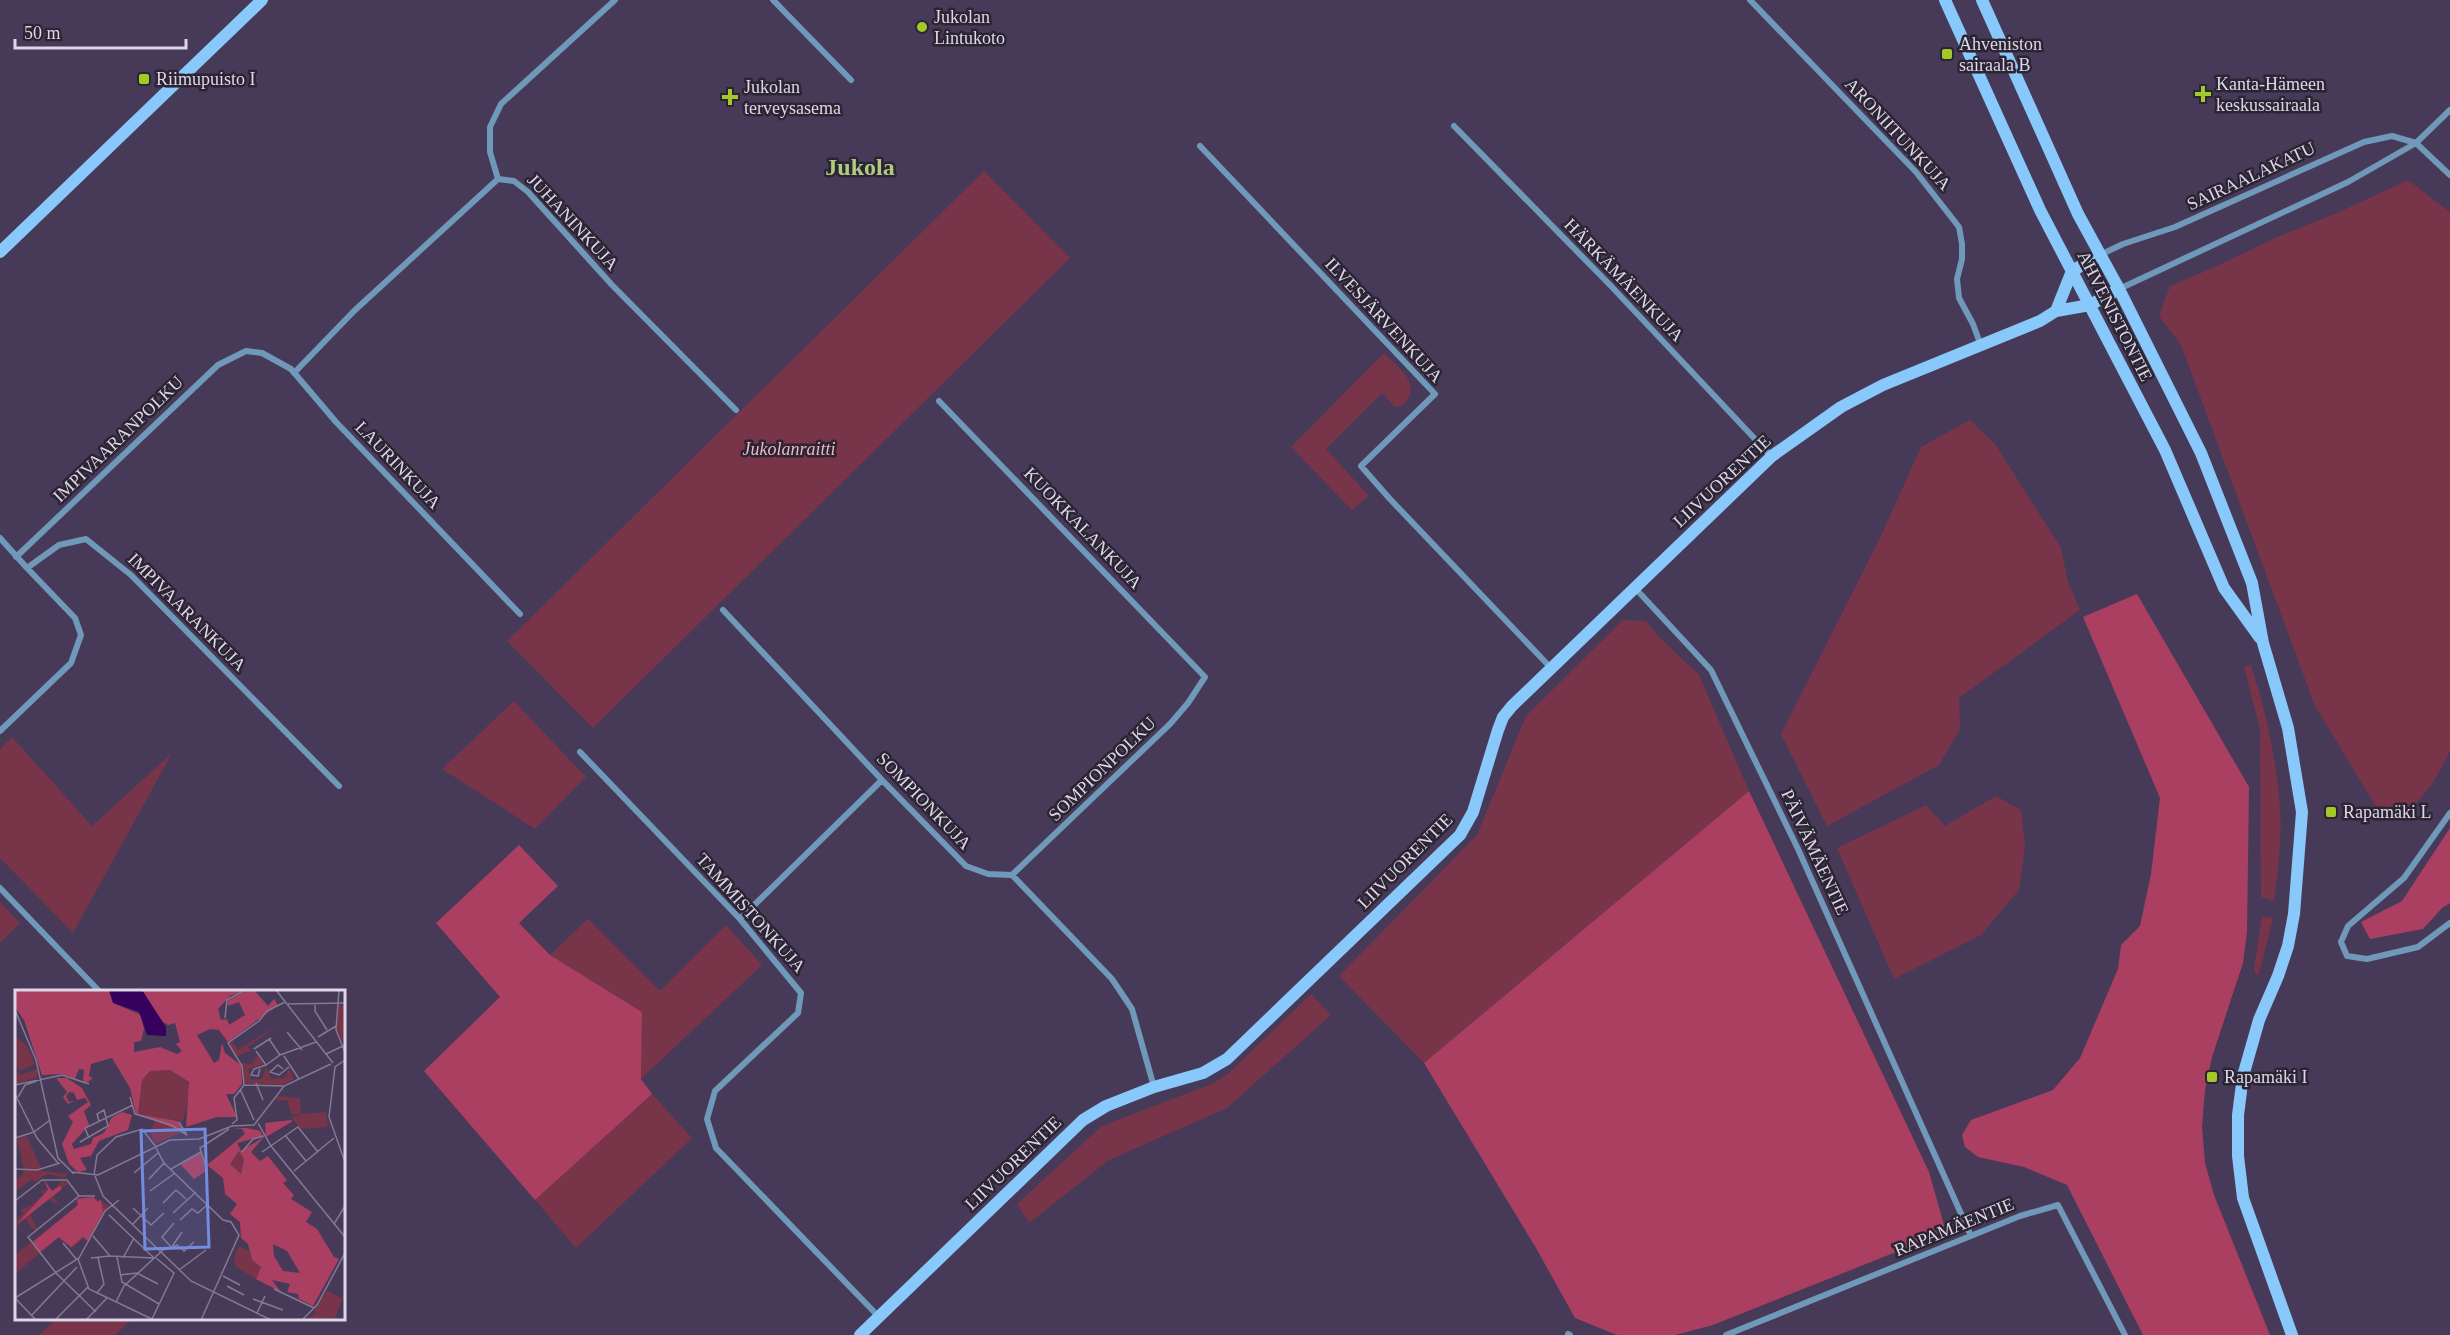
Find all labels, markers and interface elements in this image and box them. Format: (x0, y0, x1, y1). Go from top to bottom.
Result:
place label: Jukolan Lintukoto (934, 7, 1005, 48)
scale bar (15, 12, 186, 50)
marker: Jukolan Lintukoto (915, 20, 929, 34)
text: 50 m (24, 23, 61, 43)
place label: Ahveniston sairaala B (1959, 34, 2042, 75)
marker: Ahveniston sairaala B (1940, 47, 1954, 61)
place label: Riimupuisto I (156, 69, 256, 89)
marker: Riimupuisto I (137, 72, 151, 86)
street label: ARONIITUNKUJA (1841, 74, 1955, 194)
place label: Kanta-Hämeen keskussairaala (2216, 74, 2325, 115)
place label: Jukolan terveysasema (744, 77, 841, 118)
marker: Kanta-Hämeen keskussairaala (2194, 85, 2212, 103)
marker: Jukolan terveysasema (721, 88, 739, 106)
street label: SAIRAALAKATU (2184, 138, 2318, 214)
district label: Jukola (825, 154, 895, 180)
street label: JUHANINKUJA (523, 170, 623, 274)
street label: HÄRKÄMÄENKUJA (1560, 214, 1688, 346)
street label: AHVENISTONTIE (2073, 247, 2157, 385)
street label: ILVESJÄRVENKUJA (1321, 254, 1447, 386)
street label: IMPIVAARANPOLKU (49, 372, 187, 506)
street label: LAURINKUJA (351, 417, 445, 513)
street label: LIIVUORENTIE (1669, 431, 1775, 531)
park label: Jukolanraitti (743, 439, 836, 459)
street label: KUOKKALANKUJA (1020, 463, 1146, 593)
street label: IMPIVAARANKUJA (124, 549, 250, 675)
street label: SOMPIONPOLKU (1044, 713, 1160, 825)
street label: SOMPIONKUJA (873, 748, 975, 854)
street label: PÄIVÄMÄENTIE (1777, 786, 1853, 918)
place label: Rapamäki L (2343, 802, 2431, 822)
marker: Rapamäki L (2324, 805, 2338, 819)
street label: LIIVUORENTIE (1353, 809, 1457, 913)
street label: TAMMISTONKUJA (692, 849, 810, 977)
inset map (15, 990, 345, 1320)
place label: Rapamäki I (2224, 1067, 2307, 1087)
marker: Rapamäki I (2205, 1070, 2219, 1084)
street label: LIIVUORENTIE (961, 1112, 1065, 1214)
street label: RAPAMÄENTIE (1891, 1194, 2017, 1260)

